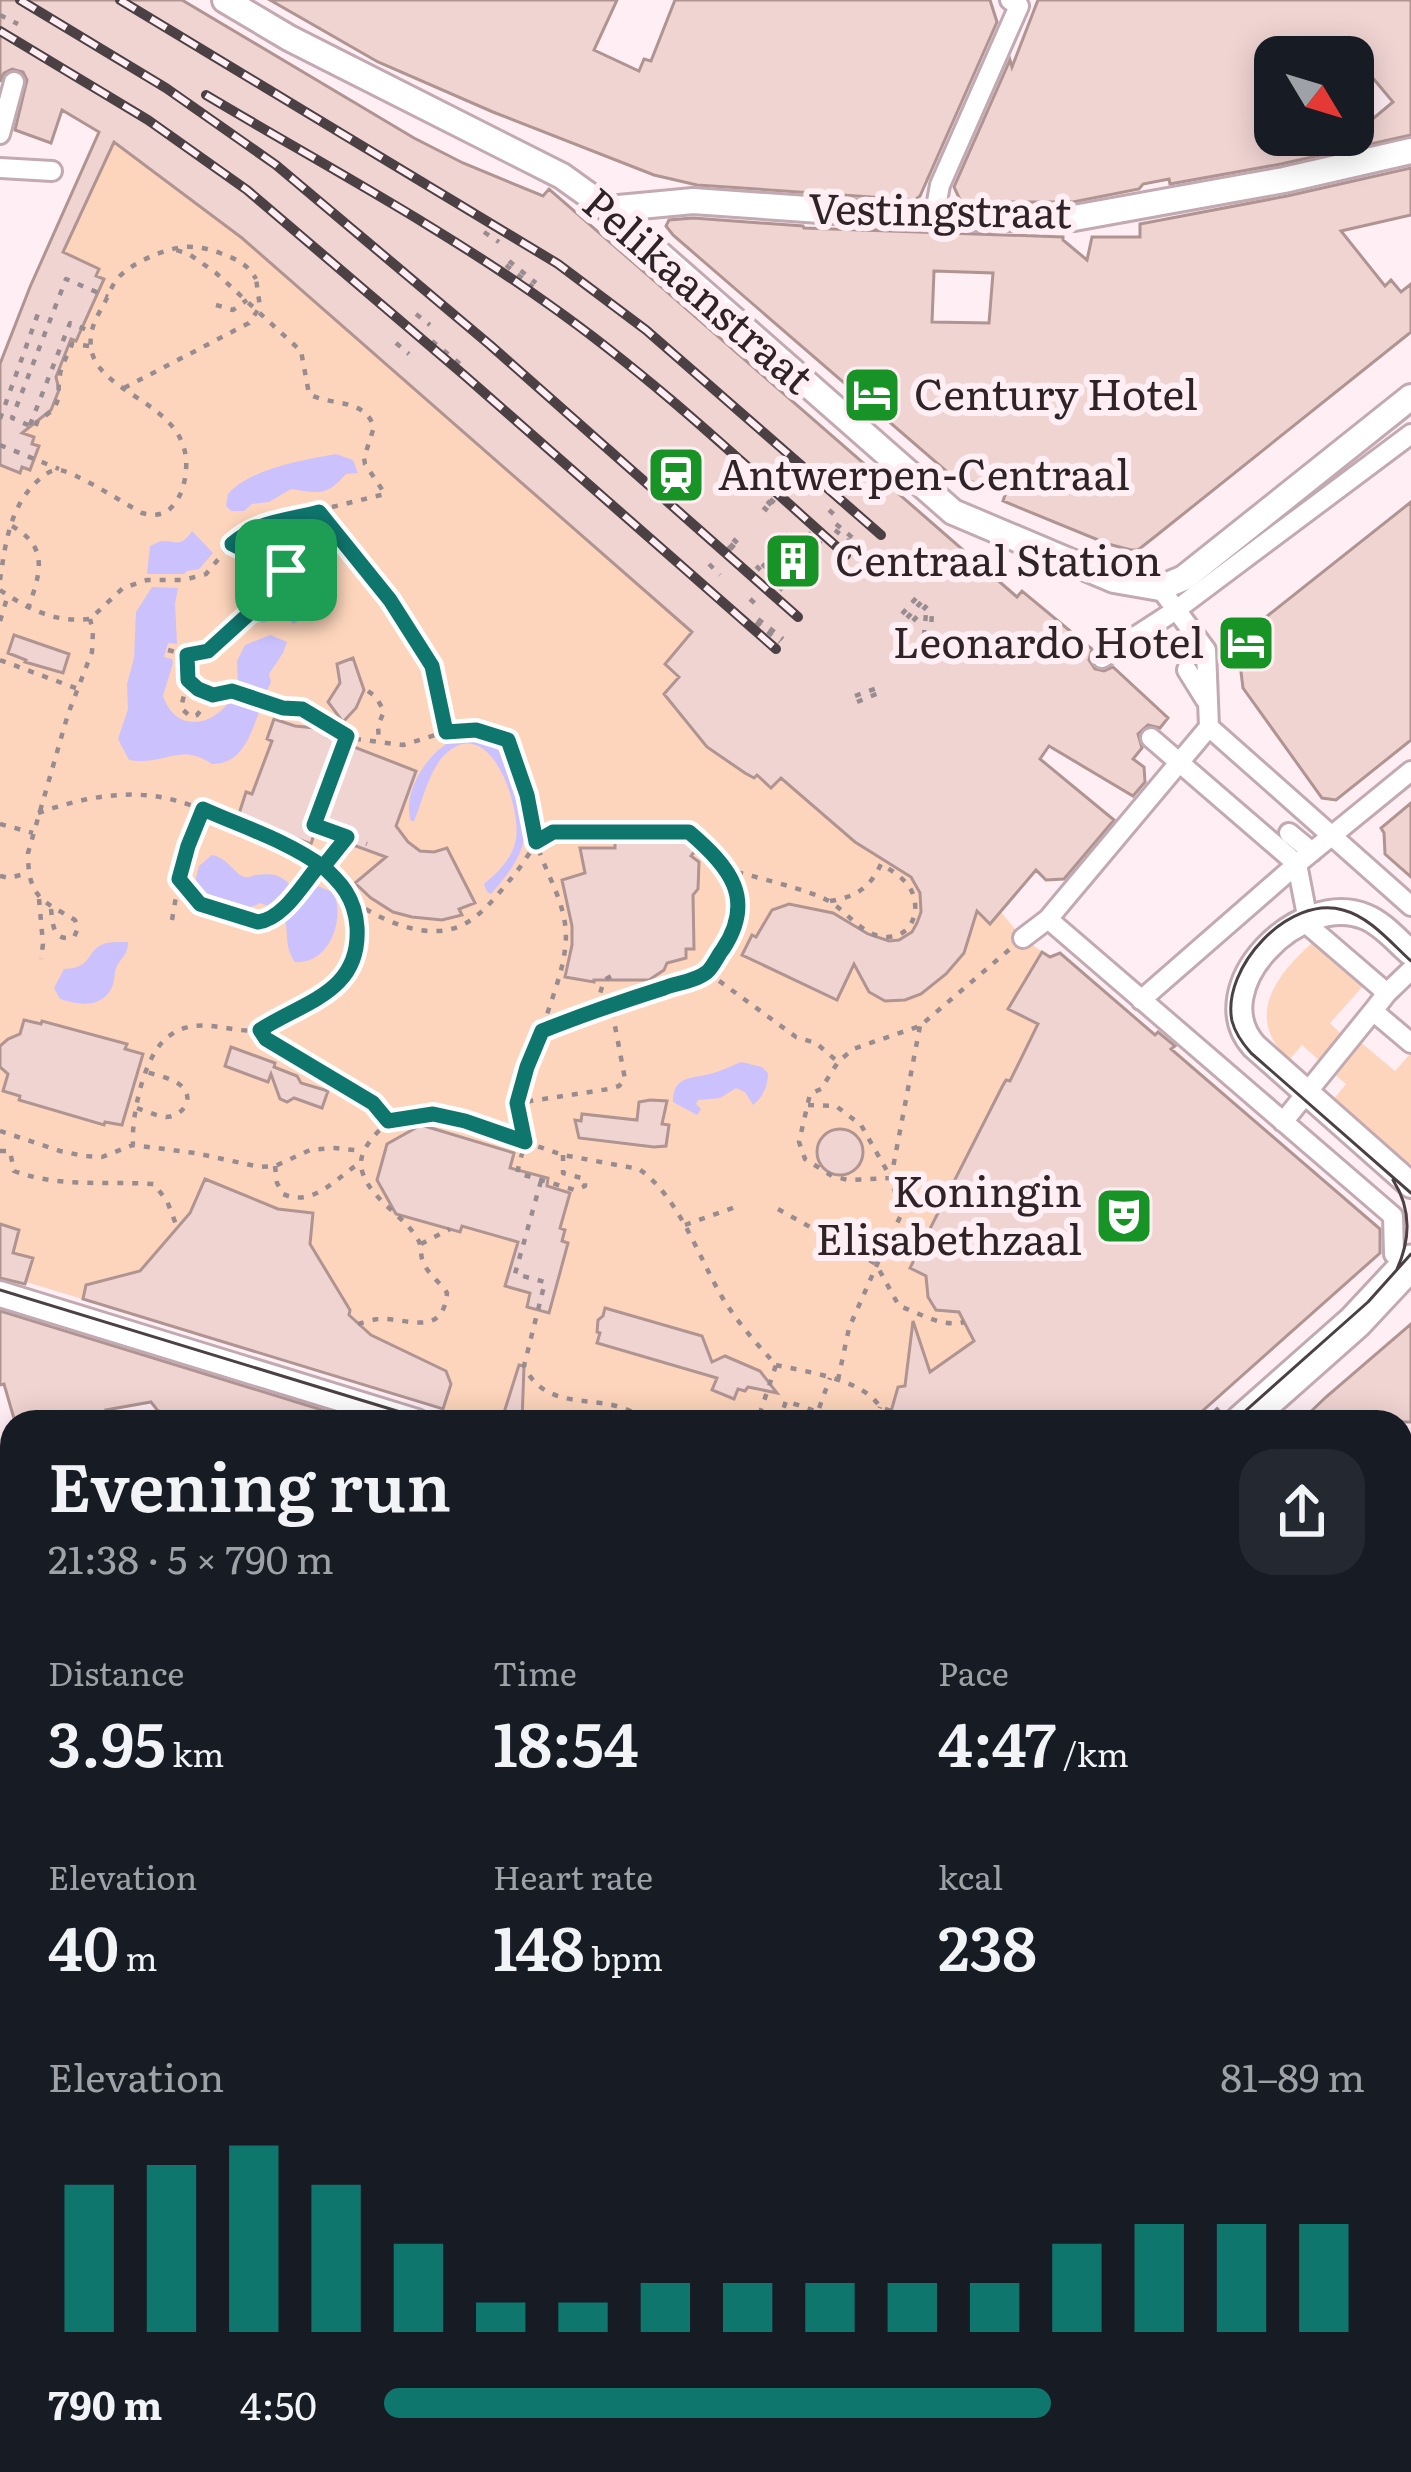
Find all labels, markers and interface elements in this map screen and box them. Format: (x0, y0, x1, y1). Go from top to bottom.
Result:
north arrow (1254, 36, 1374, 156)
map controls (1254, 36, 1374, 156)
street label: Pelikaanstraat (571, 171, 829, 407)
street label: Vestingstraat (808, 175, 1072, 241)
place label: Century Hotel (914, 361, 1198, 423)
hotel icon: Century Hotel (841, 364, 903, 426)
place label: Antwerpen-Centraal (718, 441, 1130, 503)
station icon: Antwerpen-Centraal (645, 444, 707, 506)
pin (235, 519, 337, 621)
place label: Centraal Station (835, 527, 1162, 589)
building icon: Centraal Station (762, 530, 824, 592)
icon: arrive (253, 537, 319, 603)
place label: Leonardo Hotel (893, 609, 1204, 671)
hotel icon: Leonardo Hotel (1215, 612, 1277, 674)
place label: Koningin Elisabethzaal (816, 1158, 1082, 1268)
theatre icon: Koningin Elisabethzaal (1093, 1185, 1155, 1247)
text: Evening run (48, 1434, 451, 1532)
button: share (1239, 1449, 1365, 1575)
text: 21:38 · 5 × 790 m (48, 1528, 334, 1586)
text: Distance (48, 1647, 184, 1696)
text: Time (493, 1647, 577, 1696)
text: Pace (938, 1647, 1009, 1696)
text: 3.95 (48, 1696, 166, 1785)
text: 18:54 (493, 1696, 639, 1785)
text: 4:47 (938, 1696, 1056, 1785)
text: km (166, 1728, 224, 1777)
text: /km (1056, 1728, 1129, 1777)
text: Elevation (48, 1851, 197, 1900)
text: Heart rate (493, 1851, 653, 1900)
text: kcal (938, 1851, 1003, 1900)
text: 40 (48, 1900, 119, 1989)
text: 148 (493, 1900, 585, 1989)
text: 238 (938, 1900, 1037, 1989)
text: m (119, 1932, 158, 1981)
text: bpm (585, 1932, 663, 1981)
text: Elevation (48, 2046, 224, 2104)
text: 81–89 m (1221, 2046, 1365, 2104)
text: 790 m (48, 2374, 162, 2432)
text: 4:50 (240, 2374, 317, 2432)

